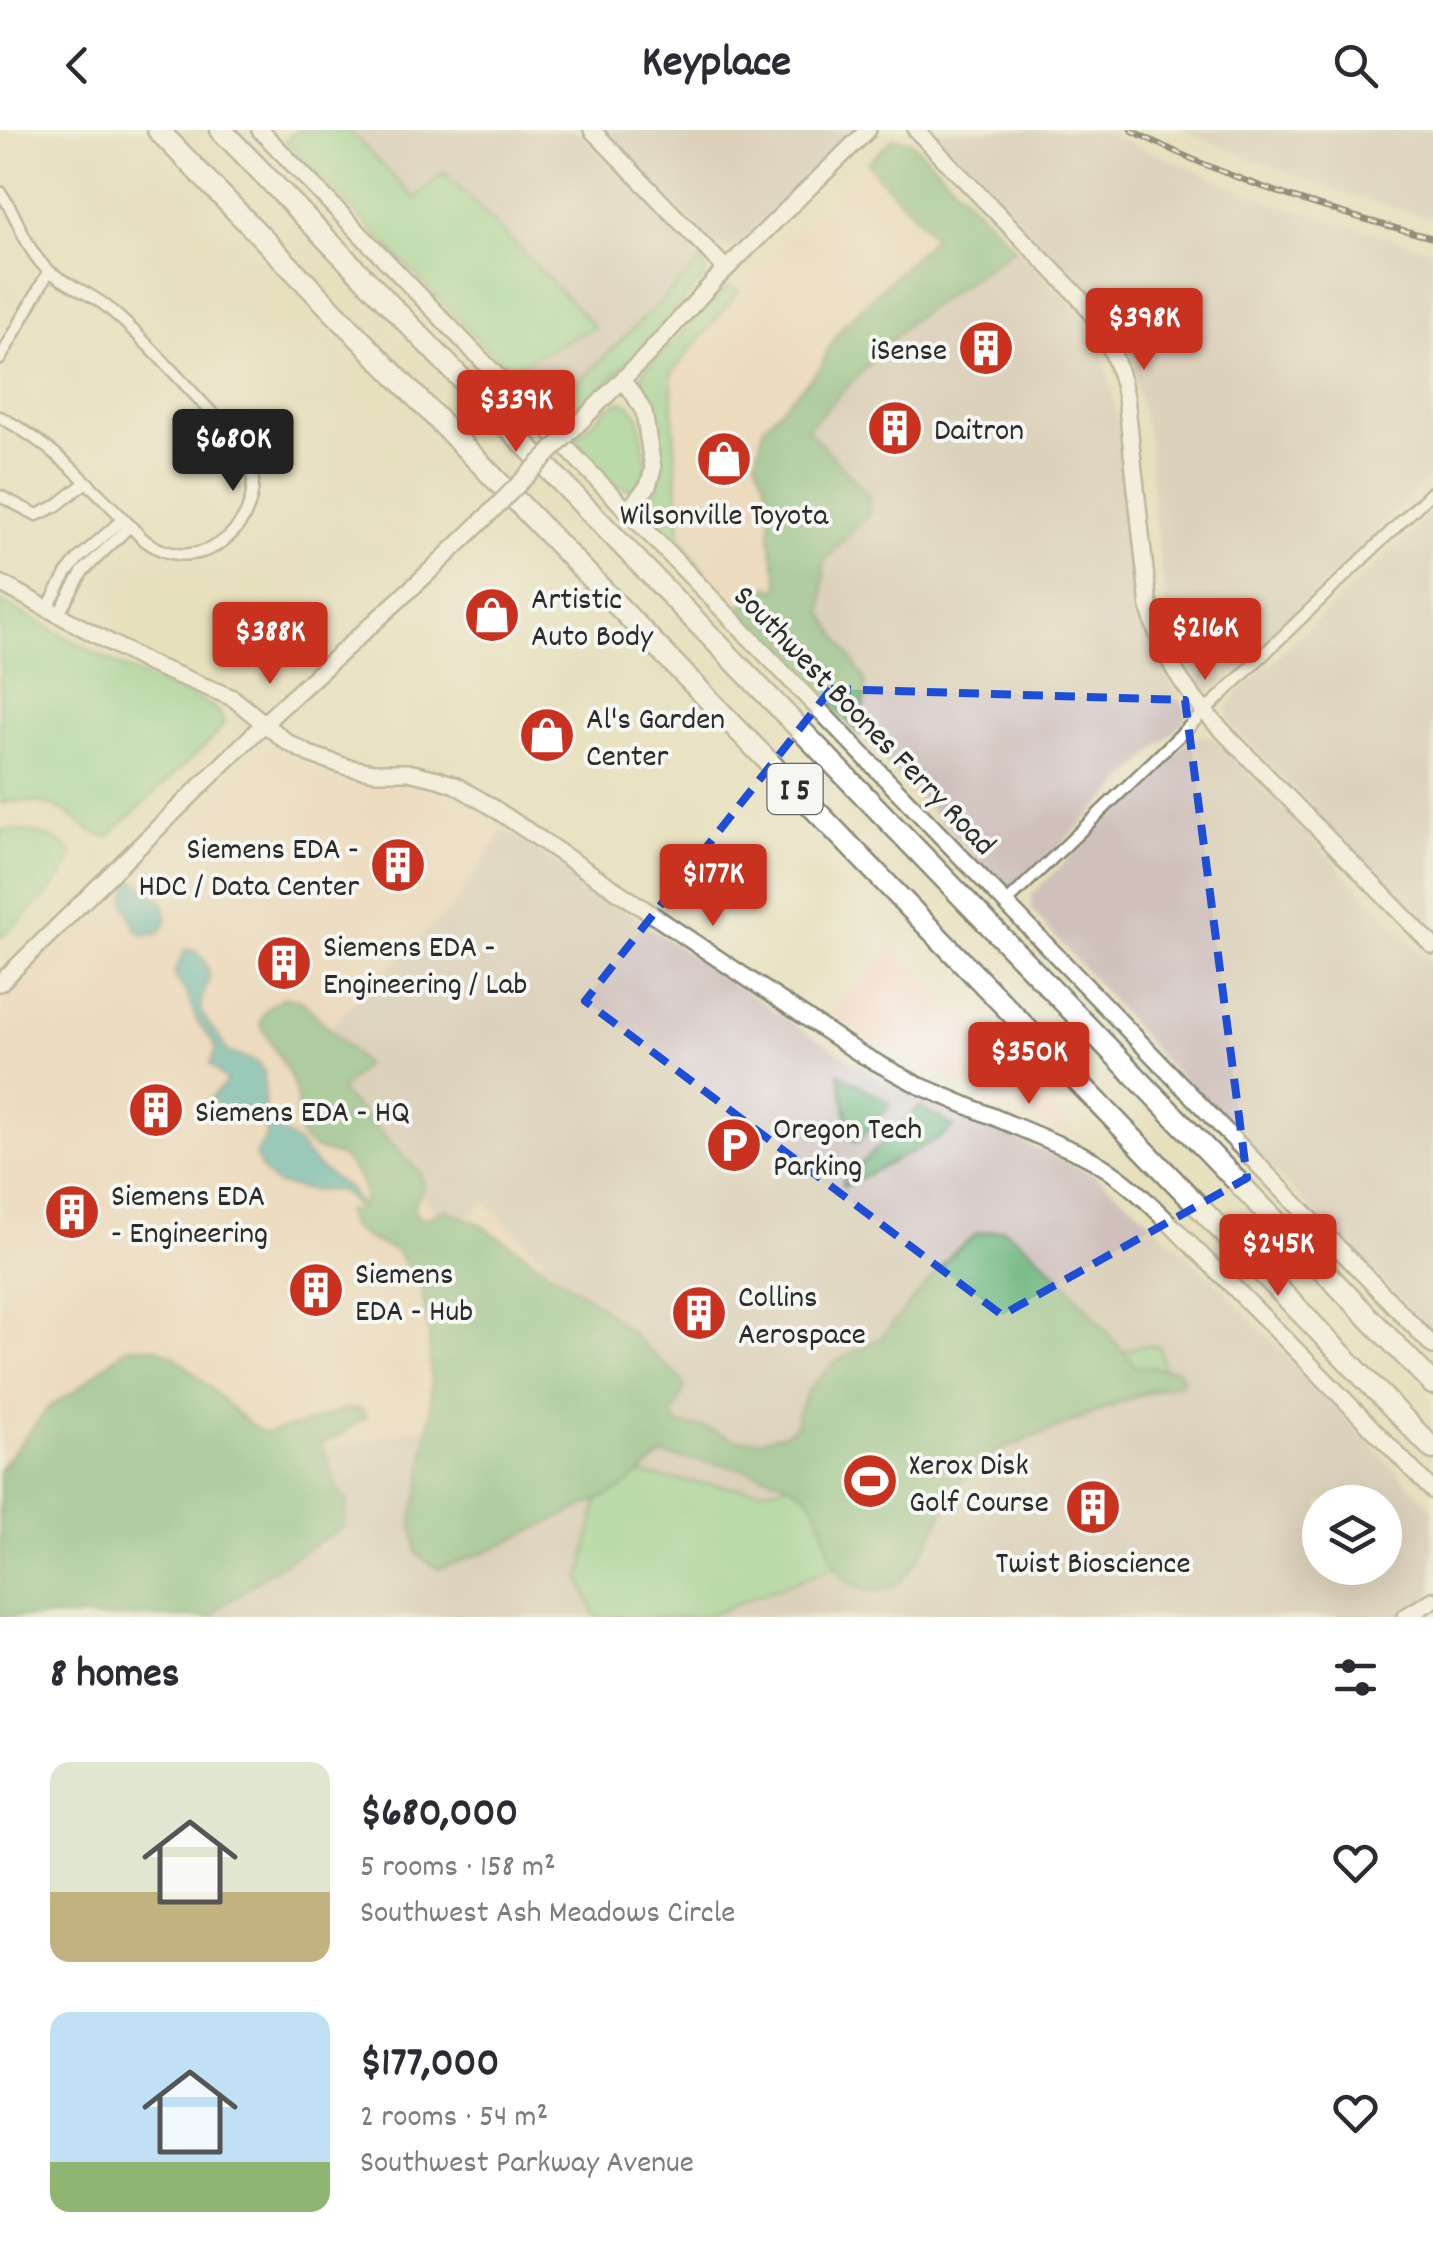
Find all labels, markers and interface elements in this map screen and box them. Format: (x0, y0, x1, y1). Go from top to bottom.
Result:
text: Keyplace (642, 33, 791, 97)
icon: back (50, 38, 105, 93)
icon: search (1328, 38, 1383, 93)
pin: $398K (1074, 288, 1214, 373)
text: $398K (1108, 297, 1180, 343)
building icon: iSense (956, 318, 1016, 378)
place label: iSense (871, 330, 947, 376)
pin: $339K (446, 370, 586, 455)
text: $339K (479, 379, 553, 425)
building icon: Daitron (865, 398, 925, 458)
pin: $680K (163, 409, 303, 494)
place label: Daitron (934, 410, 1024, 456)
text: $680K (195, 418, 271, 464)
shop icon: Wilsonville Toyota (694, 429, 754, 489)
place label: Wilsonville Toyota (620, 495, 829, 541)
street label: Southwest Boones Ferry Road (720, 576, 1004, 868)
place label: Artistic Auto Body (531, 579, 654, 662)
shop icon: Artistic Auto Body (462, 585, 522, 645)
pin: $216K (1135, 598, 1275, 683)
pin: $388K (200, 602, 340, 687)
text: $216K (1171, 607, 1239, 653)
text: $388K (235, 611, 305, 657)
place label: Al's Garden Center (586, 699, 725, 782)
shop icon: Al's Garden Center (517, 705, 577, 765)
road number: I 5 (768, 764, 822, 814)
place label: Siemens EDA - HDC / Data Center (138, 829, 359, 912)
building icon: Siemens EDA - HDC / Data Center (368, 835, 428, 895)
pin: $177K (643, 844, 783, 929)
text: $177K (682, 853, 744, 899)
place label: Siemens EDA - Engineering / Lab (323, 927, 527, 1010)
building icon: Siemens EDA - Engineering / Lab (254, 933, 314, 993)
pin: $350K (959, 1022, 1099, 1107)
text: $350K (990, 1031, 1068, 1077)
building icon: Siemens EDA - HQ (126, 1080, 186, 1140)
place label: Siemens EDA - HQ (195, 1092, 410, 1138)
place label: Oregon Tech Parking (773, 1109, 922, 1192)
parking icon: Oregon Tech Parking (704, 1115, 764, 1175)
place label: Siemens EDA - Engineering (111, 1176, 268, 1259)
building icon: Siemens EDA - Engineering (42, 1182, 102, 1242)
pin: $245K (1208, 1214, 1348, 1299)
text: $245K (1241, 1223, 1315, 1269)
place label: Siemens EDA - Hub (355, 1254, 473, 1337)
building icon: Siemens EDA - Hub (286, 1260, 346, 1320)
place label: Collins Aerospace (738, 1277, 866, 1360)
building icon: Collins Aerospace (669, 1283, 729, 1343)
place label: Xerox Disk Golf Course (909, 1445, 1049, 1528)
sports icon: Xerox Disk Golf Course (840, 1451, 900, 1511)
building icon: Twist Bioscience (1063, 1477, 1123, 1537)
map controls (1302, 1485, 1402, 1585)
button: layers (1302, 1485, 1402, 1585)
place label: Twist Bioscience (995, 1543, 1191, 1589)
text: 8 homes (50, 1647, 179, 1707)
icon: filters (1328, 1650, 1383, 1705)
text: $680,000 (360, 1786, 518, 1846)
icon: home (130, 1802, 250, 1922)
icon: heart (1328, 1835, 1383, 1890)
text: 5 rooms · 158 m² (360, 1846, 556, 1892)
text: Southwest Ash Meadows Circle (360, 1892, 735, 1938)
text: $177,000 (360, 2036, 499, 2096)
icon: home (130, 2052, 250, 2172)
icon: heart (1328, 2085, 1383, 2140)
text: 2 rooms · 54 m² (360, 2096, 548, 2142)
text: Southwest Parkway Avenue (360, 2142, 694, 2188)

